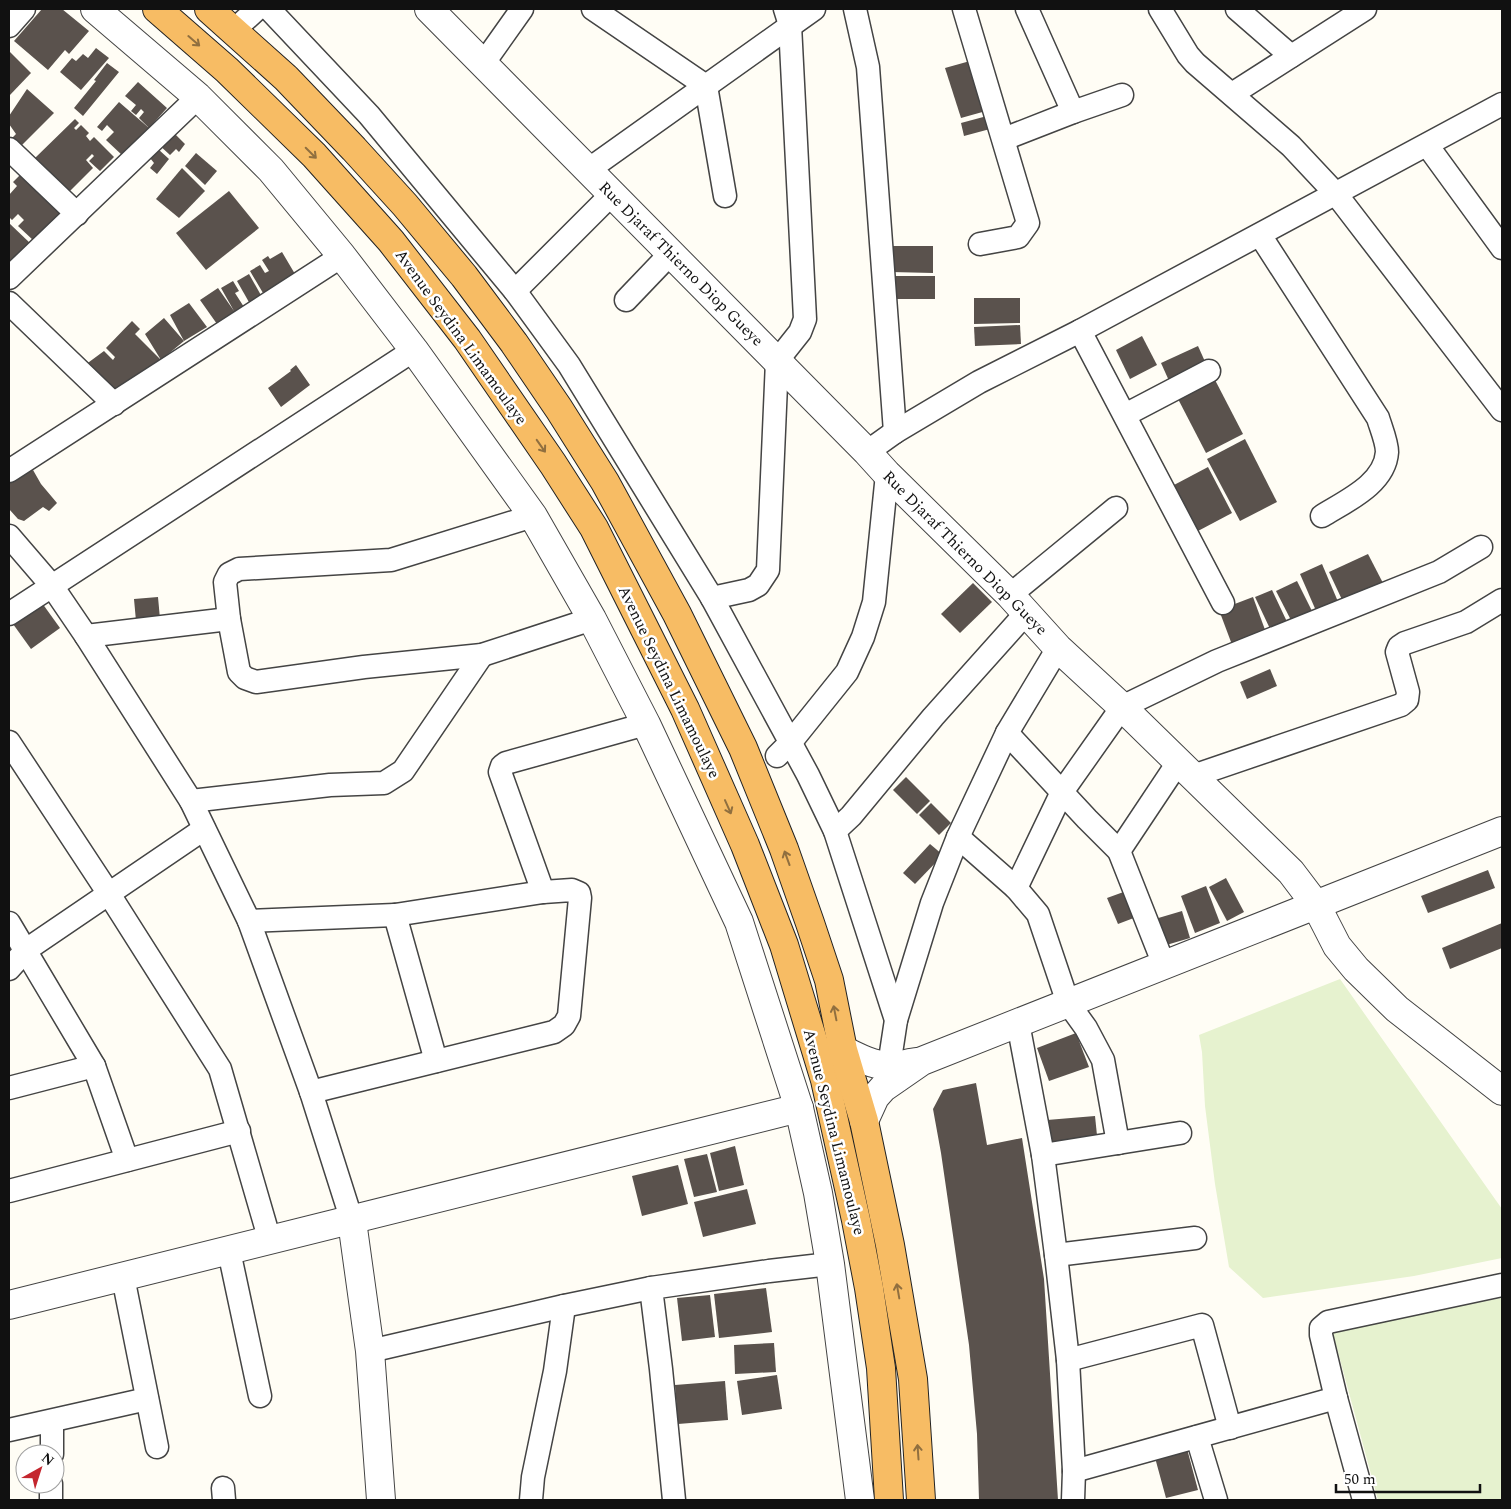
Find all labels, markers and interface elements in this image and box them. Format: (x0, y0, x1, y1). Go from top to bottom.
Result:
one-way arrow (187, 35, 200, 47)
one-way arrow (305, 147, 317, 159)
street label: Rue Djaraf Thierno Diop Gueye (593, 176, 769, 352)
street label: Avenue Seydina Limamoulaye (389, 244, 533, 430)
one-way arrow (536, 439, 546, 453)
street label: Rue Djaraf Thierno Diop Gueye (877, 465, 1053, 641)
street label: Avenue Seydina Limamoulaye (612, 581, 726, 783)
one-way arrow (724, 799, 734, 814)
one-way arrow (782, 851, 791, 866)
one-way arrow (830, 1005, 839, 1021)
street label: Avenue Seydina Limamoulaye (797, 1026, 871, 1238)
one-way arrow (892, 1283, 902, 1299)
north arrow (15, 1444, 65, 1494)
one-way arrow (913, 1444, 923, 1460)
text: N (37, 1448, 59, 1471)
scale bar (1336, 1462, 1480, 1494)
text: 50 m (1344, 1468, 1376, 1491)

